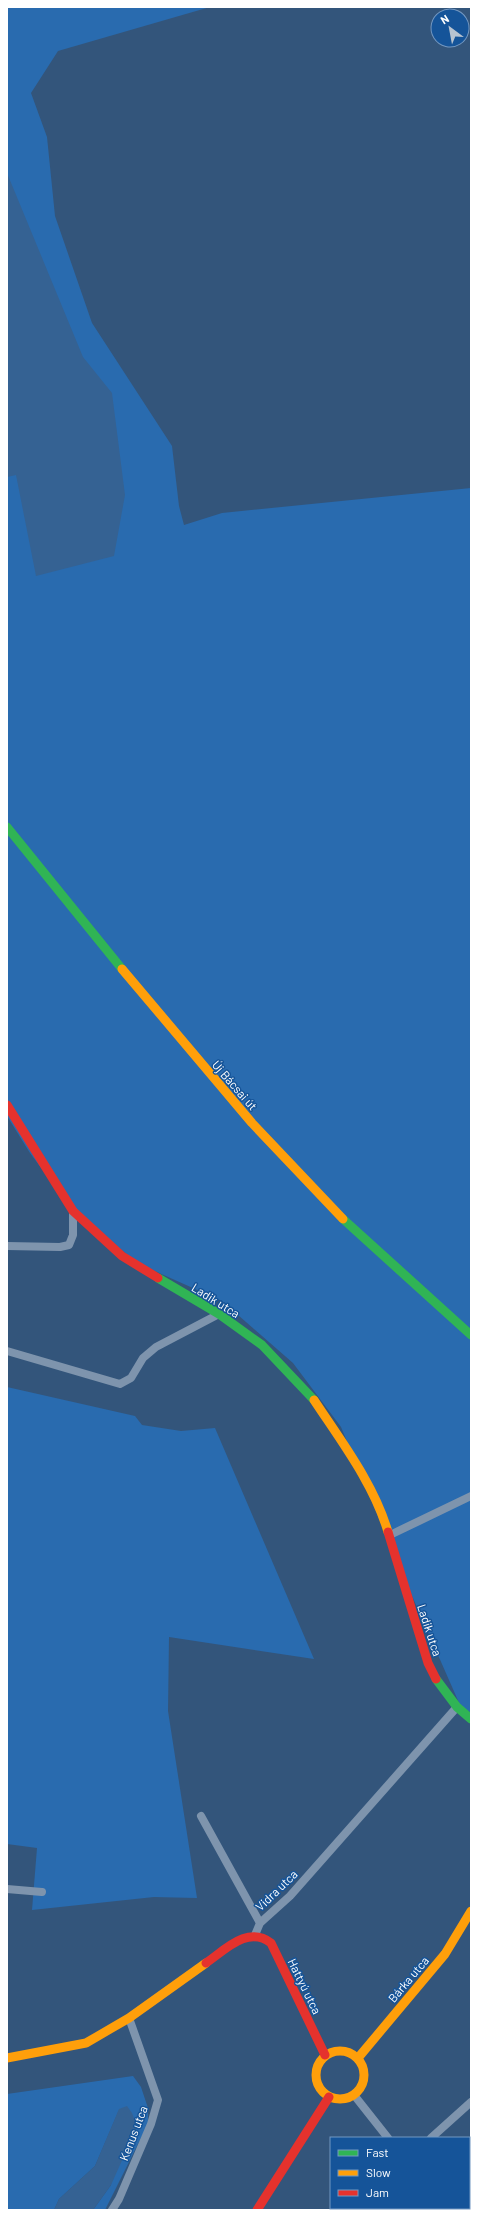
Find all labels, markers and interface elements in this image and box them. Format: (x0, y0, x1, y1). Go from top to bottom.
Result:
north arrow (430, 8, 470, 48)
text: N (438, 12, 451, 27)
street label: Új Bácsai út (210, 1057, 260, 1113)
street label: Ladik utca (189, 1280, 243, 1320)
street label: Ladik utca (415, 1602, 445, 1658)
street label: Vidra utca (252, 1867, 300, 1913)
street label: Bárka utca (385, 1953, 431, 2005)
street label: Hattyú utca (286, 1956, 324, 2016)
street label: Kenus utca (116, 2104, 150, 2162)
legend (330, 2137, 470, 2209)
text: Fast (366, 2145, 389, 2159)
text: Slow (366, 2165, 391, 2179)
text: Jam (366, 2185, 389, 2199)

